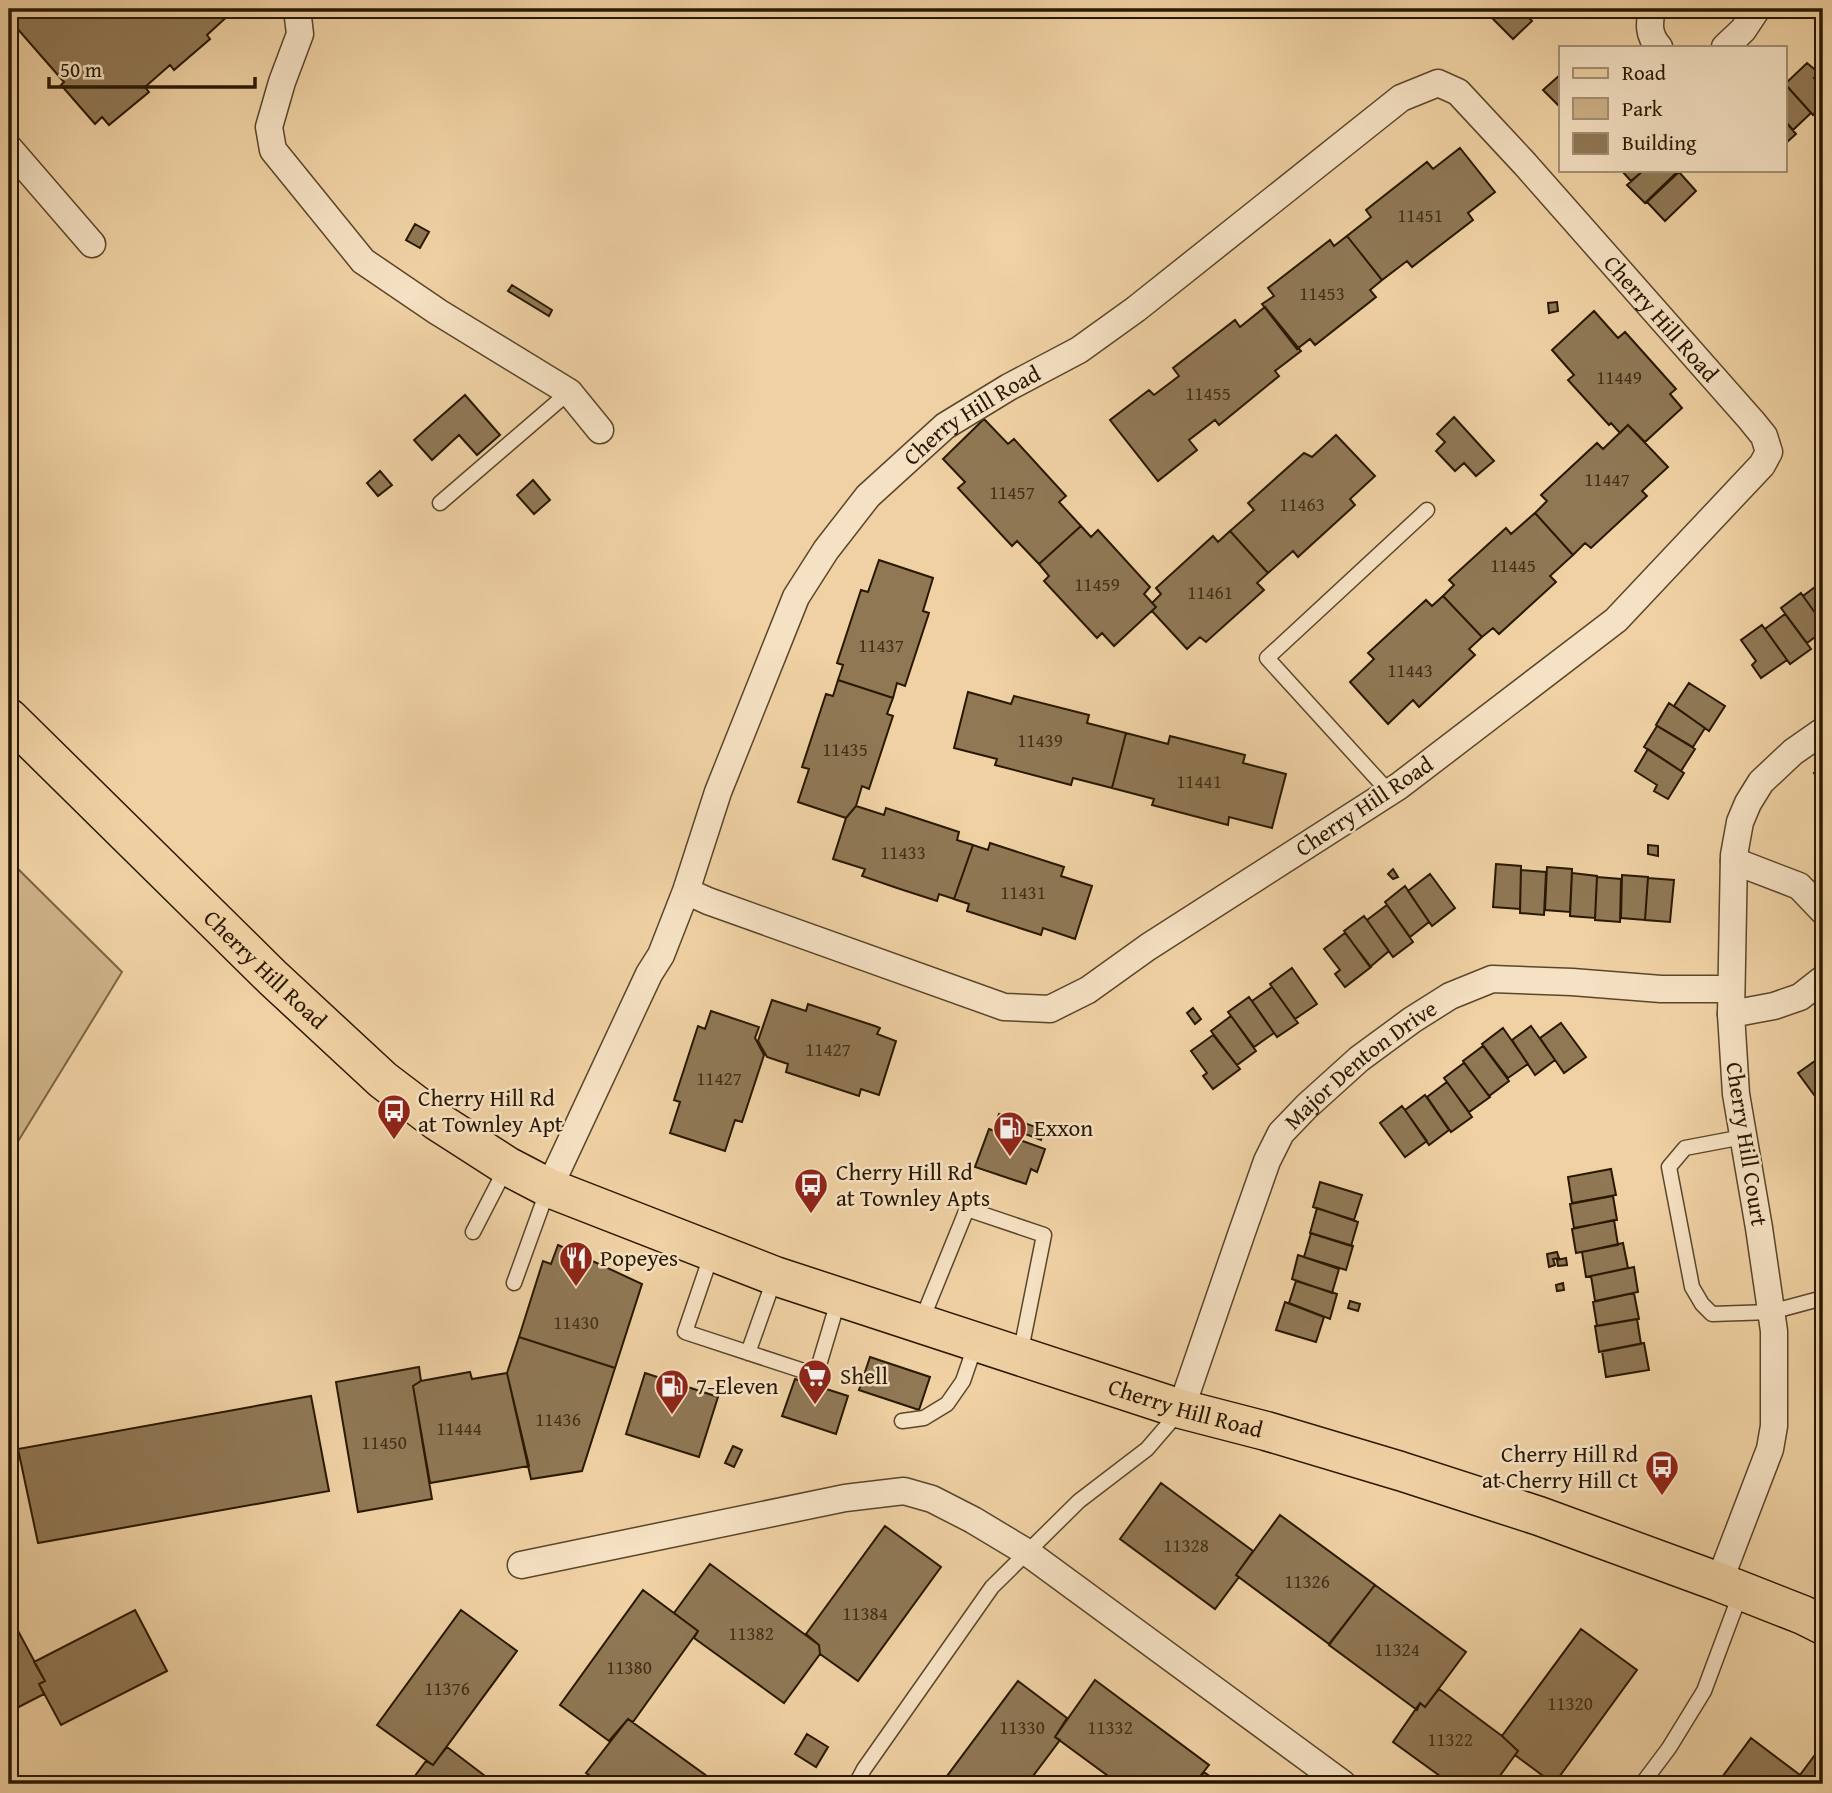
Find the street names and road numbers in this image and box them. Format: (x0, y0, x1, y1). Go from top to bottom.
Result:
street label: Cherry Hill Road (1597, 247, 1727, 389)
street label: Cherry Hill Road (895, 356, 1046, 472)
street label: Cherry Hill Road (1288, 747, 1440, 864)
street label: Cherry Hill Road (197, 902, 335, 1037)
street label: Major Denton Drive (1276, 991, 1443, 1137)
street label: Cherry Hill Court (1718, 1060, 1777, 1228)
street label: Cherry Hill Road (1104, 1369, 1267, 1446)

